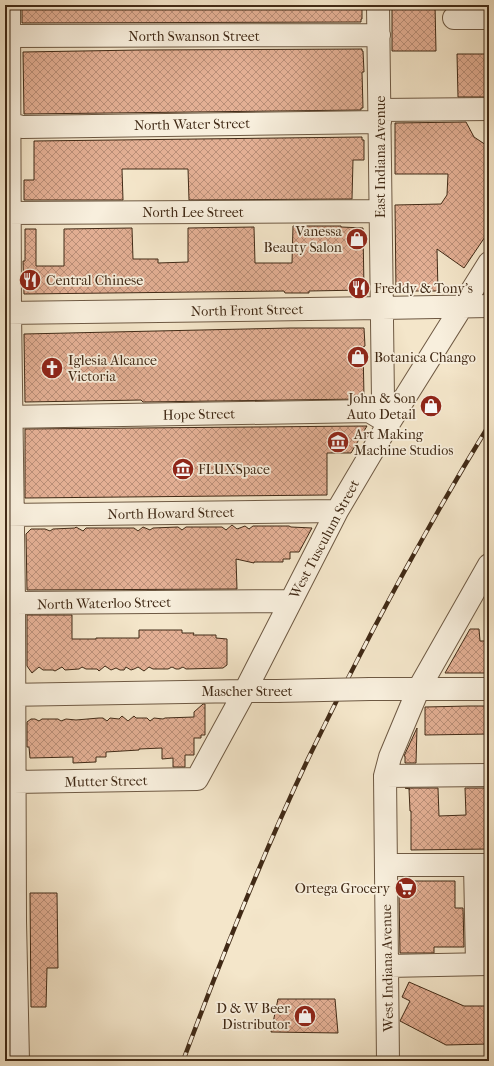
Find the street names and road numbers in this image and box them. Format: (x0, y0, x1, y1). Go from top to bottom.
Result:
street label: North Swanson Street (128, 28, 260, 45)
street label: East Indiana Avenue (372, 96, 389, 218)
street label: North Water Street (134, 115, 250, 134)
street label: North Lee Street (142, 204, 244, 221)
street label: North Front Street (191, 301, 303, 320)
street label: Hope Street (163, 405, 235, 424)
street label: West Tusculum Street (285, 477, 363, 603)
street label: North Howard Street (107, 504, 235, 523)
street label: North Waterloo Street (37, 594, 171, 613)
street label: Mascher Street (201, 683, 293, 700)
street label: Mutter Street (64, 772, 148, 791)
street label: West Indiana Avenue (378, 904, 397, 1033)

